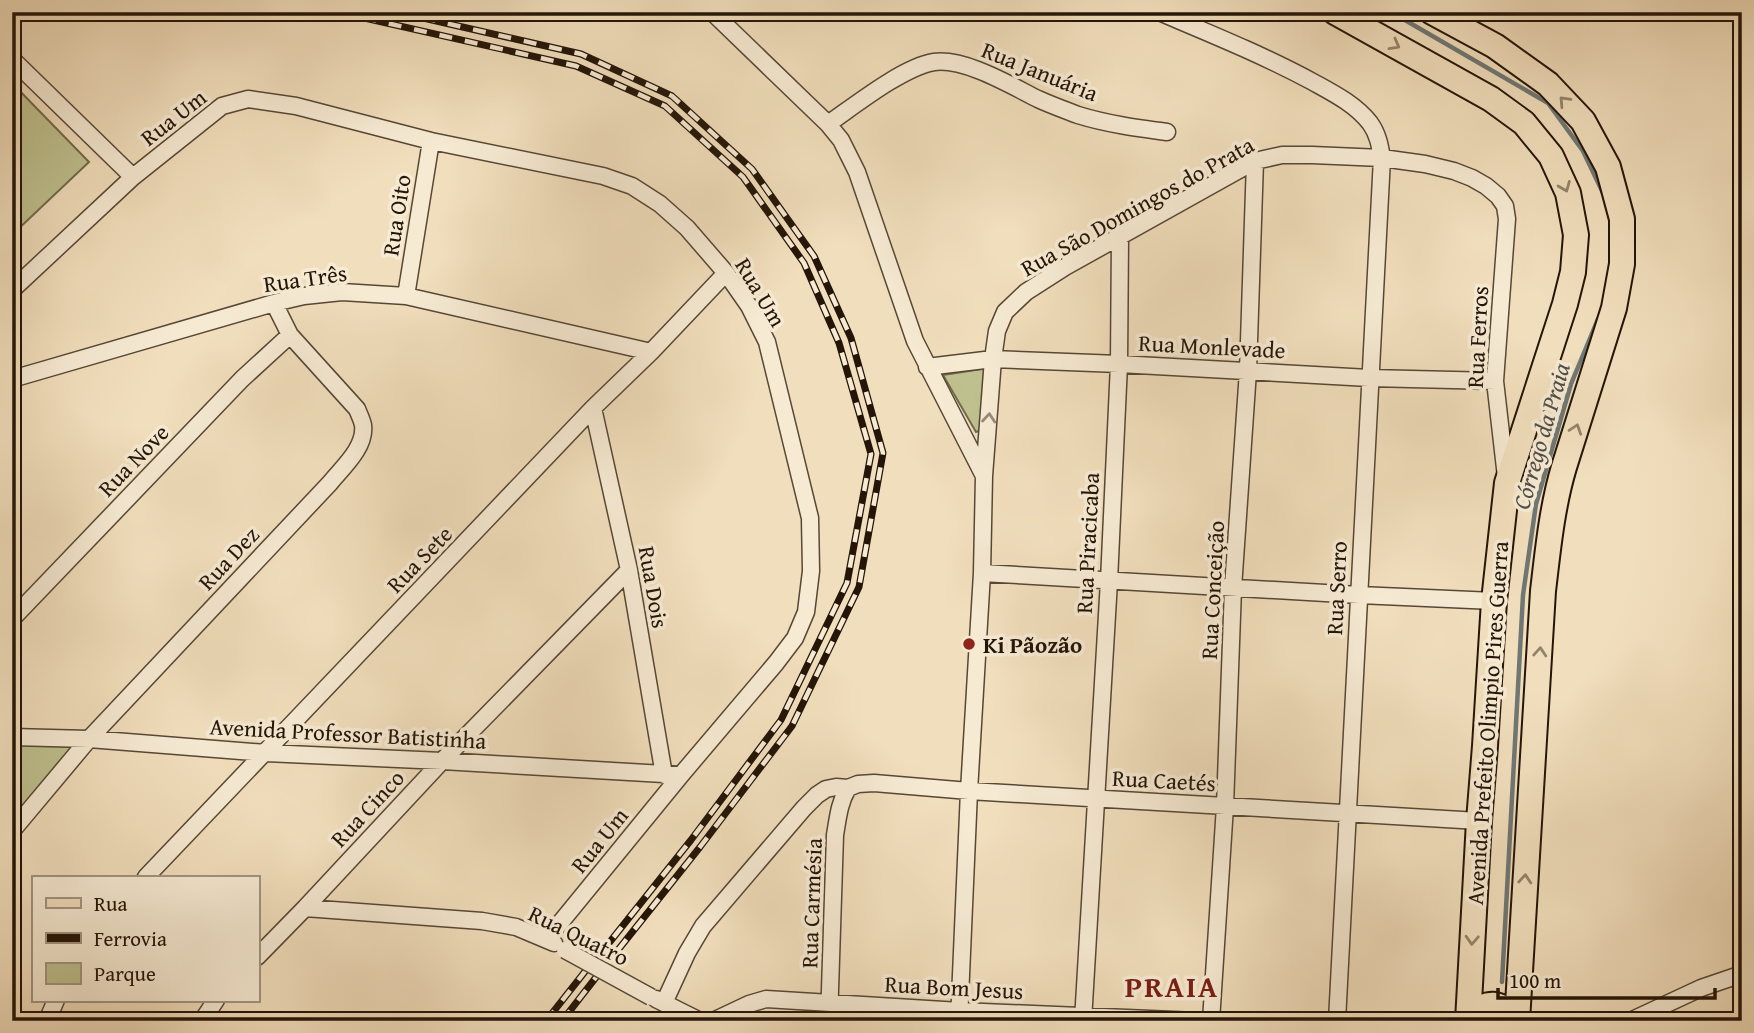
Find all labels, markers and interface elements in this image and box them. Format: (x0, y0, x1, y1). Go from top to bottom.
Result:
street label: Rua Januária (977, 33, 1103, 109)
one-way arrow (1388, 37, 1400, 50)
street label: Rua Um (133, 81, 213, 153)
one-way arrow (1560, 96, 1573, 109)
street label: Rua São Domingos do Prata (1014, 128, 1260, 284)
street label: Rua Oito (373, 172, 419, 258)
one-way arrow (1556, 180, 1570, 192)
street label: Rua Um (727, 251, 795, 333)
street label: Rua Três (261, 256, 349, 300)
street label: Rua Ferros (1458, 285, 1496, 389)
street label: Rua Monlevade (1138, 326, 1286, 366)
water label: Córrego da Praia (1503, 359, 1579, 513)
one-way arrow (981, 412, 996, 423)
street label: Rua Nove (90, 416, 176, 504)
one-way arrow (1567, 423, 1582, 435)
street label: Rua Piracicaba (1067, 472, 1107, 614)
street label: Rua Sete (378, 518, 460, 600)
street label: Rua Dez (190, 519, 266, 597)
street label: Rua Conceição (1192, 520, 1232, 660)
street label: Rua Serro (1317, 540, 1355, 636)
street label: Avenida Prefeito Olimpio Pires Guerra (1458, 540, 1516, 906)
street label: Rua Dois (631, 543, 677, 631)
place label: Ki Pãozão (983, 628, 1082, 661)
marker: Ki Pãozão (961, 636, 977, 652)
one-way arrow (1532, 646, 1547, 657)
street label: Avenida Professor Batistinha (209, 709, 487, 757)
street label: Rua Caetés (1111, 761, 1217, 799)
street label: Rua Cinco (322, 762, 412, 854)
street label: Rua Um (562, 800, 636, 880)
street label: Rua Carmésia (792, 837, 830, 969)
one-way arrow (1518, 874, 1533, 885)
legend (32, 876, 259, 1002)
text: Rua (94, 888, 127, 919)
street label: Rua Quatro (523, 897, 635, 973)
text: Ferrovia (94, 923, 167, 954)
one-way arrow (1465, 935, 1480, 946)
scale bar (1498, 956, 1716, 1000)
text: Parque (94, 958, 156, 989)
district label: PRAIA (1125, 964, 1219, 1008)
text: 100 m (1509, 965, 1561, 996)
street label: Rua Bom Jesus (884, 967, 1024, 1007)

